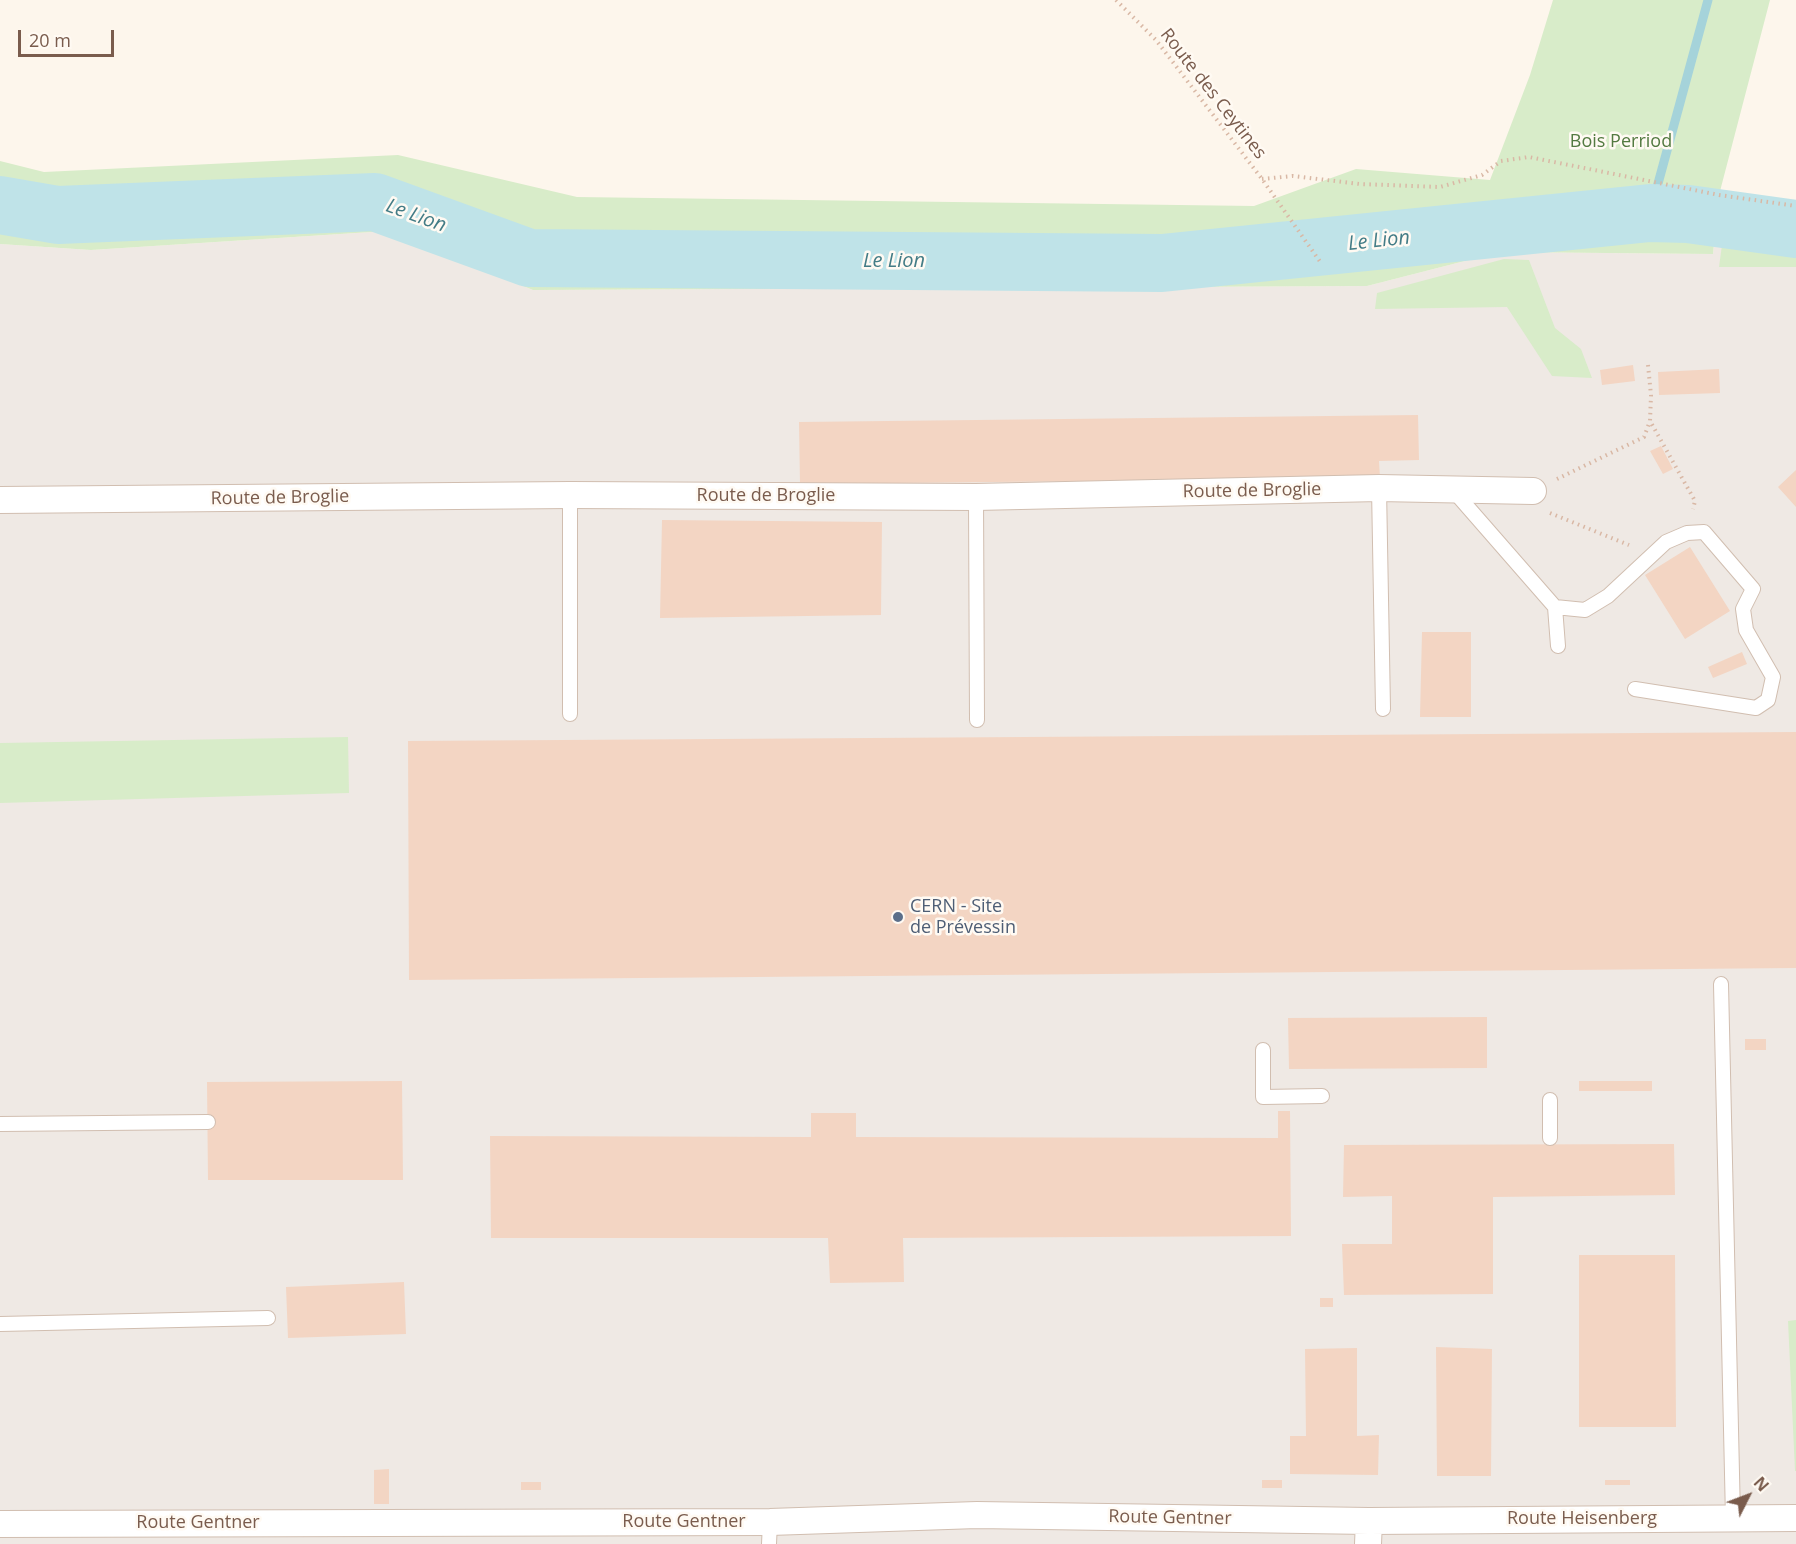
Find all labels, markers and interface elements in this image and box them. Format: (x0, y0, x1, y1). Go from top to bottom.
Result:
scale bar (21, 18, 117, 56)
street label: Route des Ceytines (1155, 24, 1271, 164)
text: 20 m (29, 28, 71, 52)
park label: Bois Perriod (1570, 131, 1672, 153)
water label: Le Lion (383, 194, 449, 238)
water label: Le Lion (1347, 226, 1411, 256)
water label: Le Lion (863, 249, 925, 273)
street label: Route de Broglie (1182, 479, 1322, 503)
street label: Route de Broglie (697, 485, 835, 507)
street label: Route de Broglie (210, 486, 350, 510)
place label: CERN - Site de Prévessin (910, 896, 1016, 938)
marker: CERN - Site de Prévessin (891, 910, 905, 924)
north arrow (1718, 1466, 1778, 1526)
text: N (1749, 1472, 1774, 1496)
street label: Route Gentner (1108, 1506, 1232, 1530)
street label: Route Heisenberg (1507, 1508, 1657, 1530)
street label: Route Gentner (622, 1511, 746, 1533)
street label: Route Gentner (136, 1512, 260, 1534)

